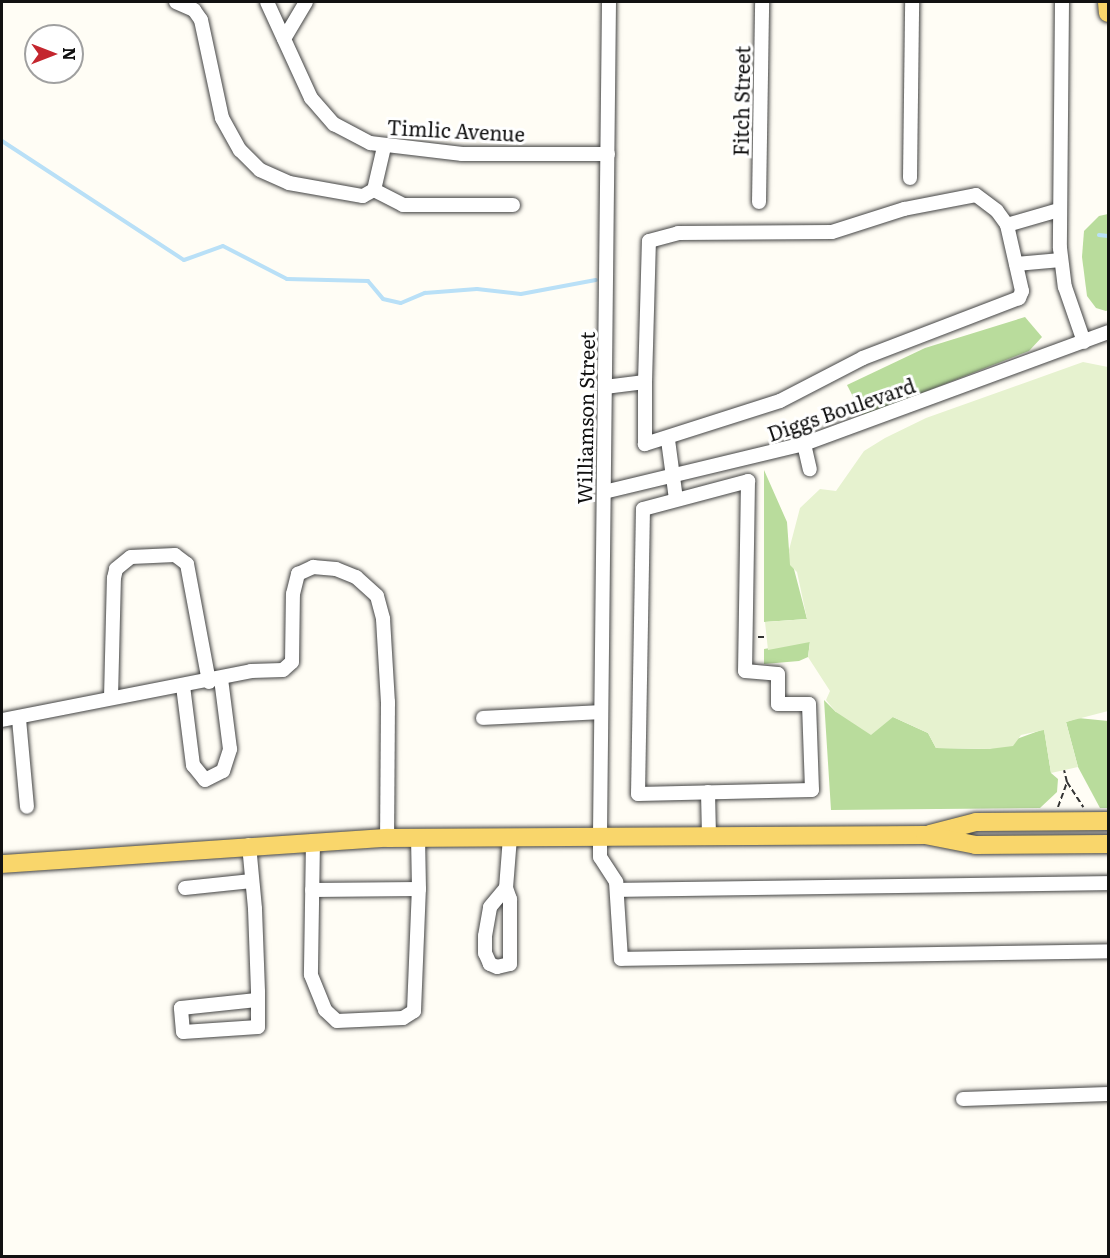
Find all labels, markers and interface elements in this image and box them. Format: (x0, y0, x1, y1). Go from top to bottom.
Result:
north arrow (24, 24, 84, 84)
street label: Fitch Street (728, 46, 754, 156)
text: N (58, 47, 82, 61)
street label: Timlic Avenue (386, 114, 526, 146)
street label: Williamson Street (571, 331, 599, 505)
street label: Diggs Boulevard (764, 372, 918, 446)

